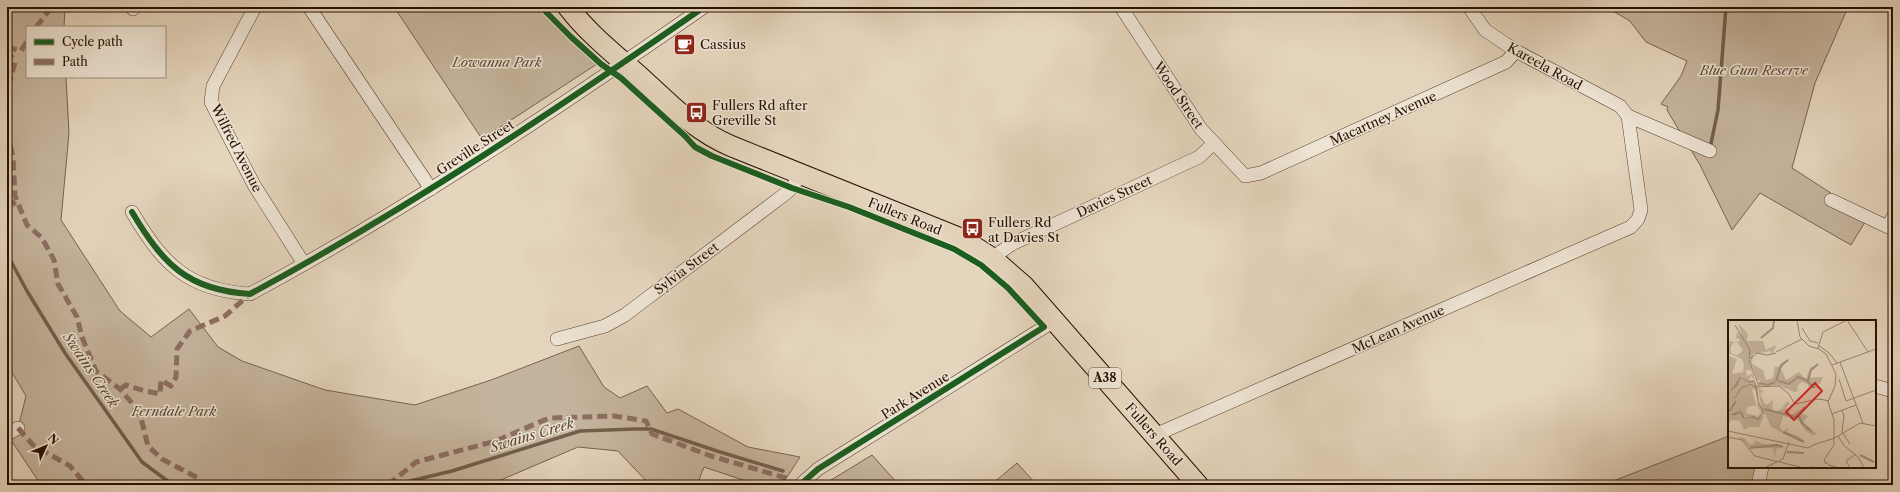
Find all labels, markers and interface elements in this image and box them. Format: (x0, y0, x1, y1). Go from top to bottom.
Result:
legend (26, 26, 166, 78)
cafe icon: Cassius (671, 31, 697, 57)
text: Cycle path (62, 34, 123, 49)
place label: Cassius (700, 36, 746, 52)
street label: Kareela Road (1505, 39, 1585, 93)
text: Path (62, 54, 88, 69)
park label: Lowanna Park (451, 54, 542, 70)
street label: Wood Street (1150, 58, 1207, 132)
park label: Blue Gum Reserve (1699, 62, 1809, 78)
street label: Macartney Avenue (1327, 87, 1439, 149)
place label: Fullers Rd after Greville St (712, 97, 808, 128)
bus stop icon: Fullers Rd after Greville St (684, 99, 710, 125)
street label: Wilfred Avenue (208, 101, 266, 195)
street label: Greville Street (433, 116, 517, 178)
street label: Davies Street (1074, 171, 1155, 220)
street label: Fullers Road (866, 194, 944, 238)
place label: Fullers Rd at Davies St (988, 214, 1060, 245)
bus stop icon: Fullers Rd at Davies St (959, 216, 985, 242)
street label: Sylvia Street (651, 238, 722, 297)
street label: McLean Avenue (1349, 301, 1447, 357)
inset map (1728, 320, 1876, 468)
water label: Swains Creek (59, 328, 123, 412)
street label: Park Avenue (878, 368, 952, 422)
road number: A38 (1089, 368, 1121, 388)
street label: Fullers Road (1122, 399, 1186, 469)
park label: Ferndale Park (131, 403, 216, 419)
water label: Swains Creek (487, 413, 577, 457)
north arrow (26, 426, 66, 466)
text: N (45, 431, 62, 448)

